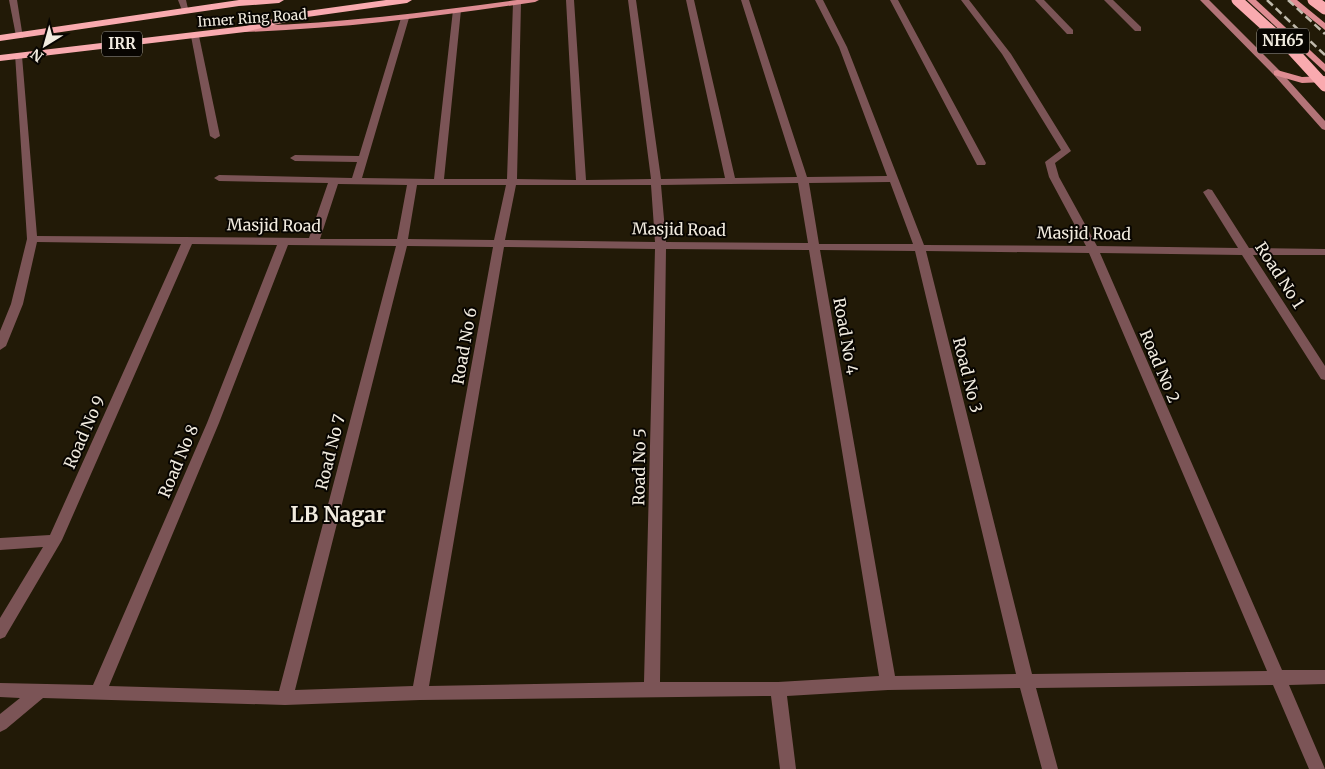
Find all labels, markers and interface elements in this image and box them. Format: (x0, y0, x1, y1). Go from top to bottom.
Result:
street label: Inner Ring Road (197, 5, 308, 31)
north arrow (20, 20, 70, 70)
road number: NH65 (1257, 28, 1309, 54)
road number: IRR (102, 32, 142, 56)
text: N (27, 45, 47, 66)
street label: Masjid Road (227, 214, 322, 236)
street label: Masjid Road (632, 218, 727, 240)
street label: Masjid Road (1037, 222, 1132, 244)
street label: Road No 1 (1251, 238, 1309, 312)
street label: Road No 4 (829, 296, 863, 376)
street label: Road No 6 (447, 306, 481, 386)
street label: Road No 2 (1136, 326, 1184, 406)
street label: Road No 3 (949, 335, 987, 415)
street label: Road No 9 (59, 392, 109, 472)
street label: Road No 7 (311, 412, 349, 492)
street label: Road No 8 (154, 421, 202, 501)
street label: Road No 5 (628, 428, 650, 506)
district label: LB Nagar (290, 501, 386, 528)

